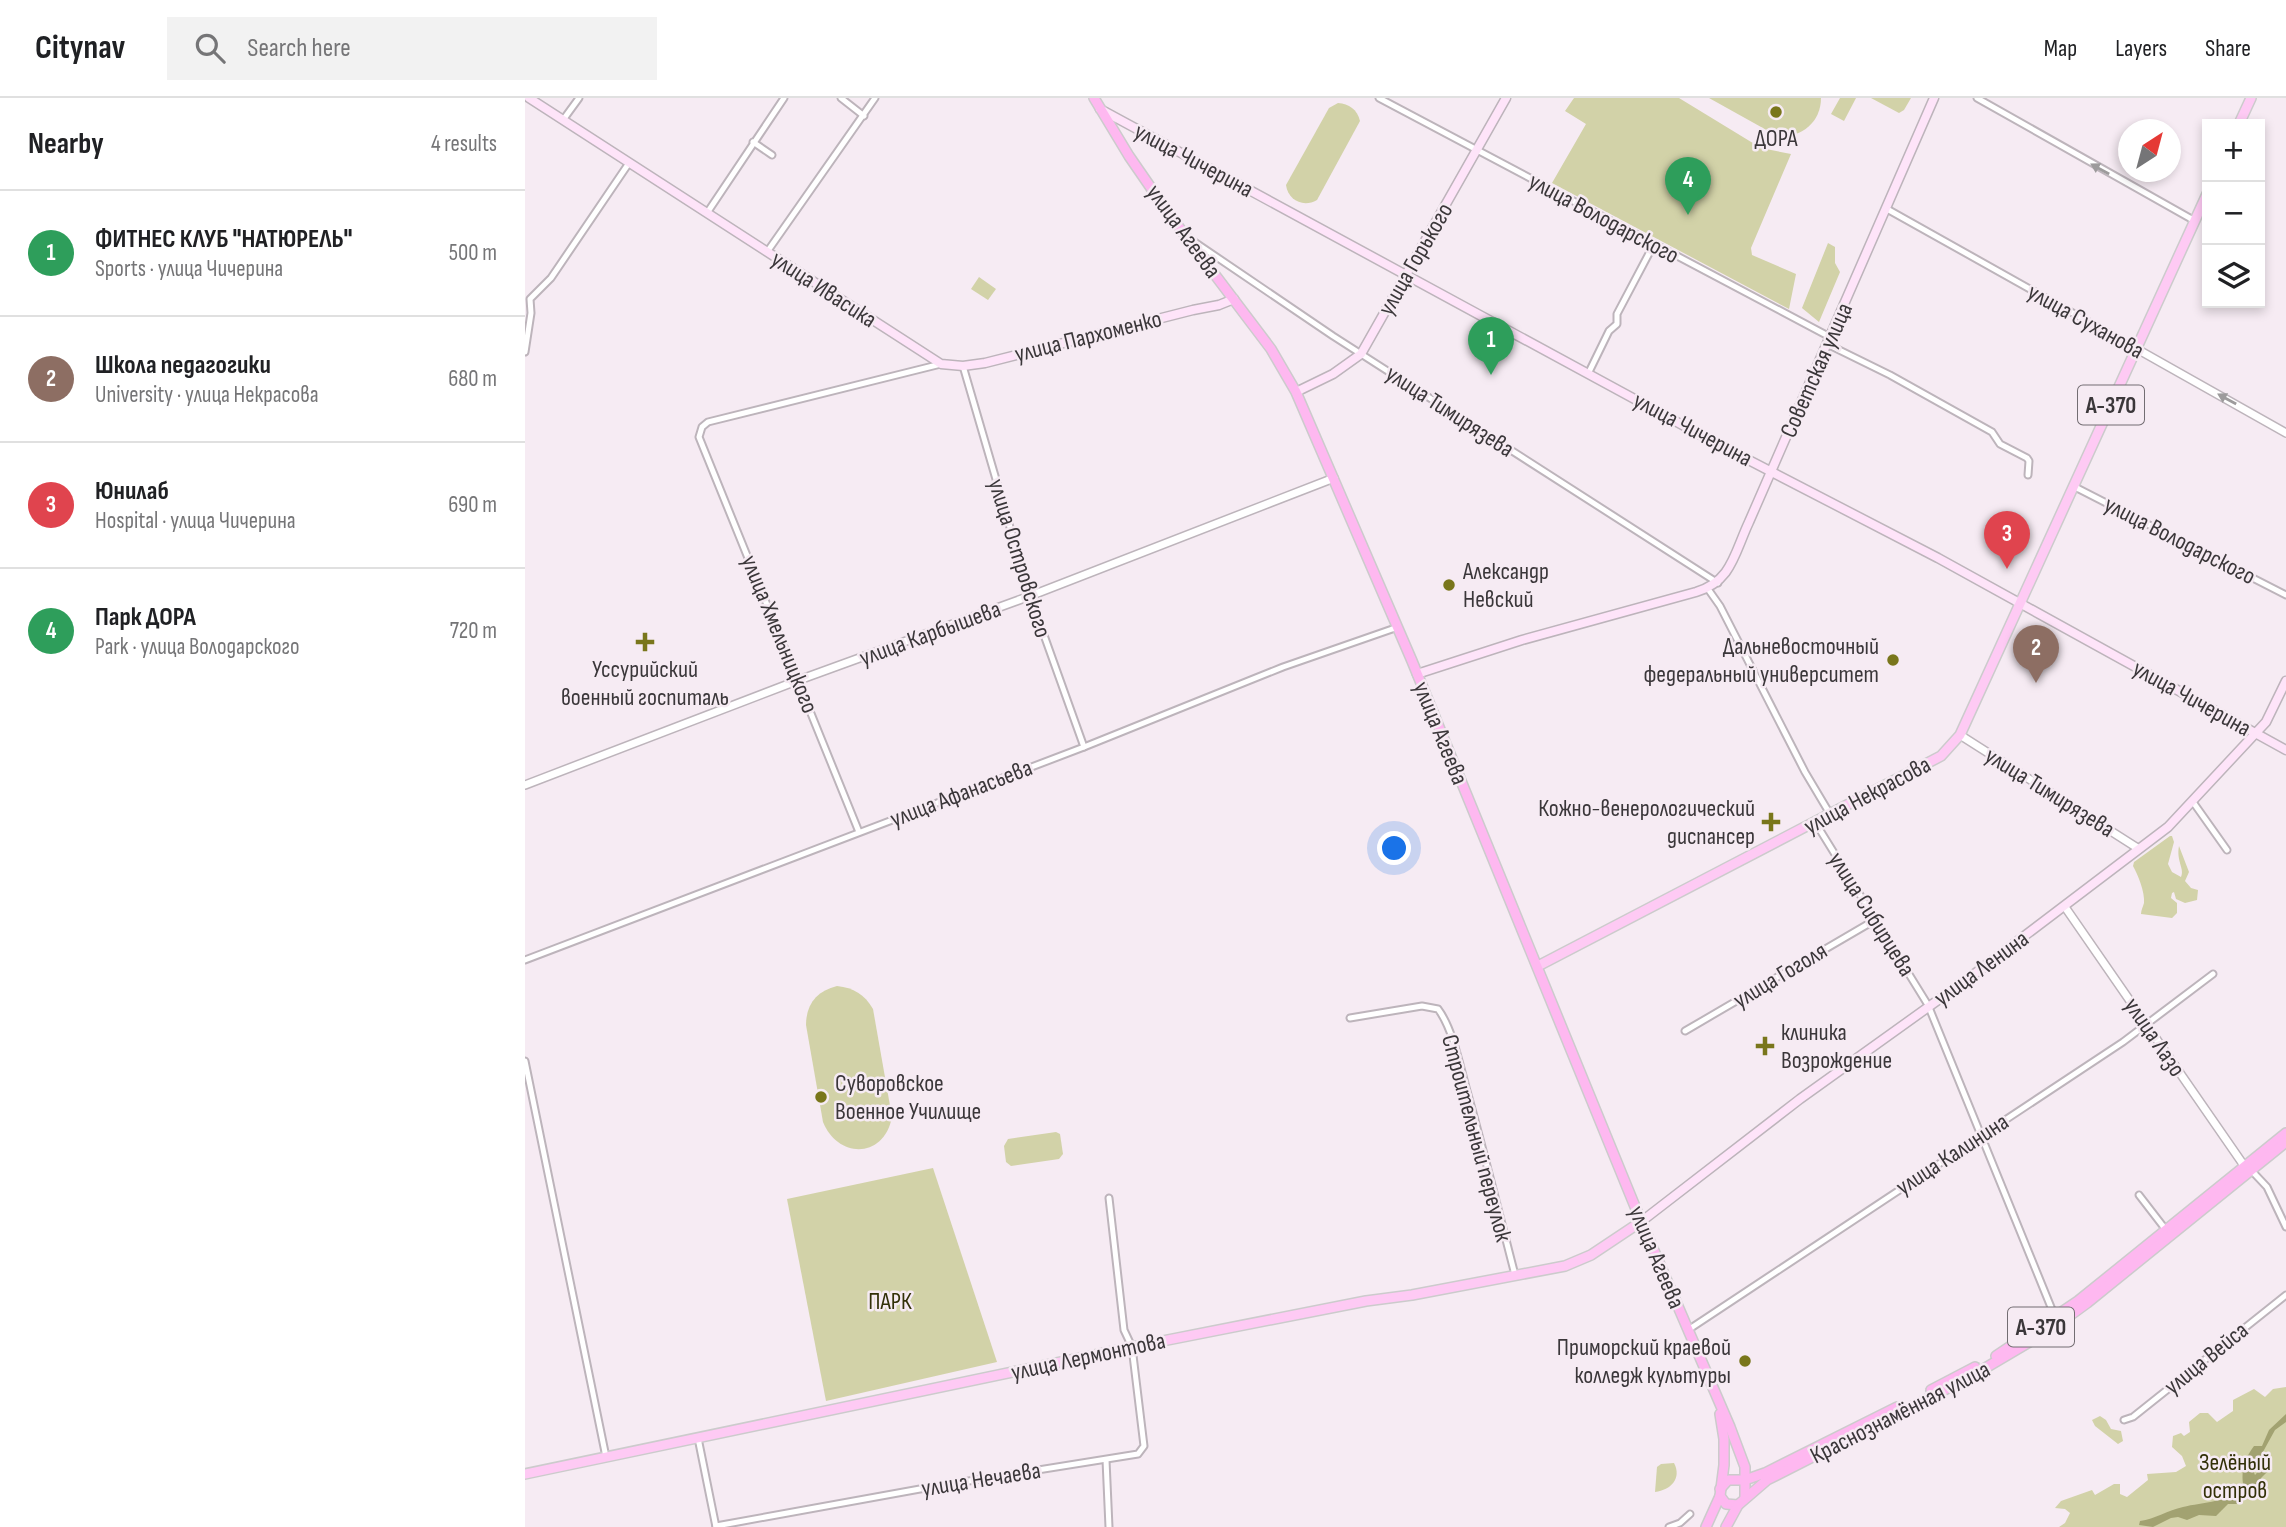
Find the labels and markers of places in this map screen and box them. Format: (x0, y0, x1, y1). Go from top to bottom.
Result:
marker: ДОРА (1768, 104, 1784, 120)
place label: ДОРА (1754, 124, 1798, 153)
pin: 4 (1665, 157, 1711, 215)
pin: 1 (1468, 317, 1514, 375)
pin: 3 (1984, 511, 2030, 569)
place label: Александр Невский (1462, 557, 1549, 614)
marker: Александр Невский (1441, 577, 1457, 593)
pin: 2 (2013, 625, 2059, 683)
marker: Уссурийский военный госпиталь (635, 632, 655, 652)
place label: Дальневосточный федеральный университет (1643, 632, 1879, 689)
marker: Дальневосточный федеральный университет (1885, 652, 1901, 668)
place label: Уссурийский военный госпиталь (561, 655, 729, 712)
place label: Кожно-венерологический диспансер (1538, 794, 1755, 851)
marker: Кожно-венерологический диспансер (1761, 812, 1781, 832)
place label: клиника Возрождение (1781, 1018, 1892, 1075)
marker: клиника Возрождение (1755, 1036, 1775, 1056)
place label: Суворовское Военное Училище (835, 1069, 981, 1126)
marker: Суворовское Военное Училище (813, 1089, 829, 1105)
place label: Приморский краевой колледж культуры (1557, 1333, 1731, 1390)
marker: Приморский краевой колледж культуры (1737, 1353, 1753, 1369)

